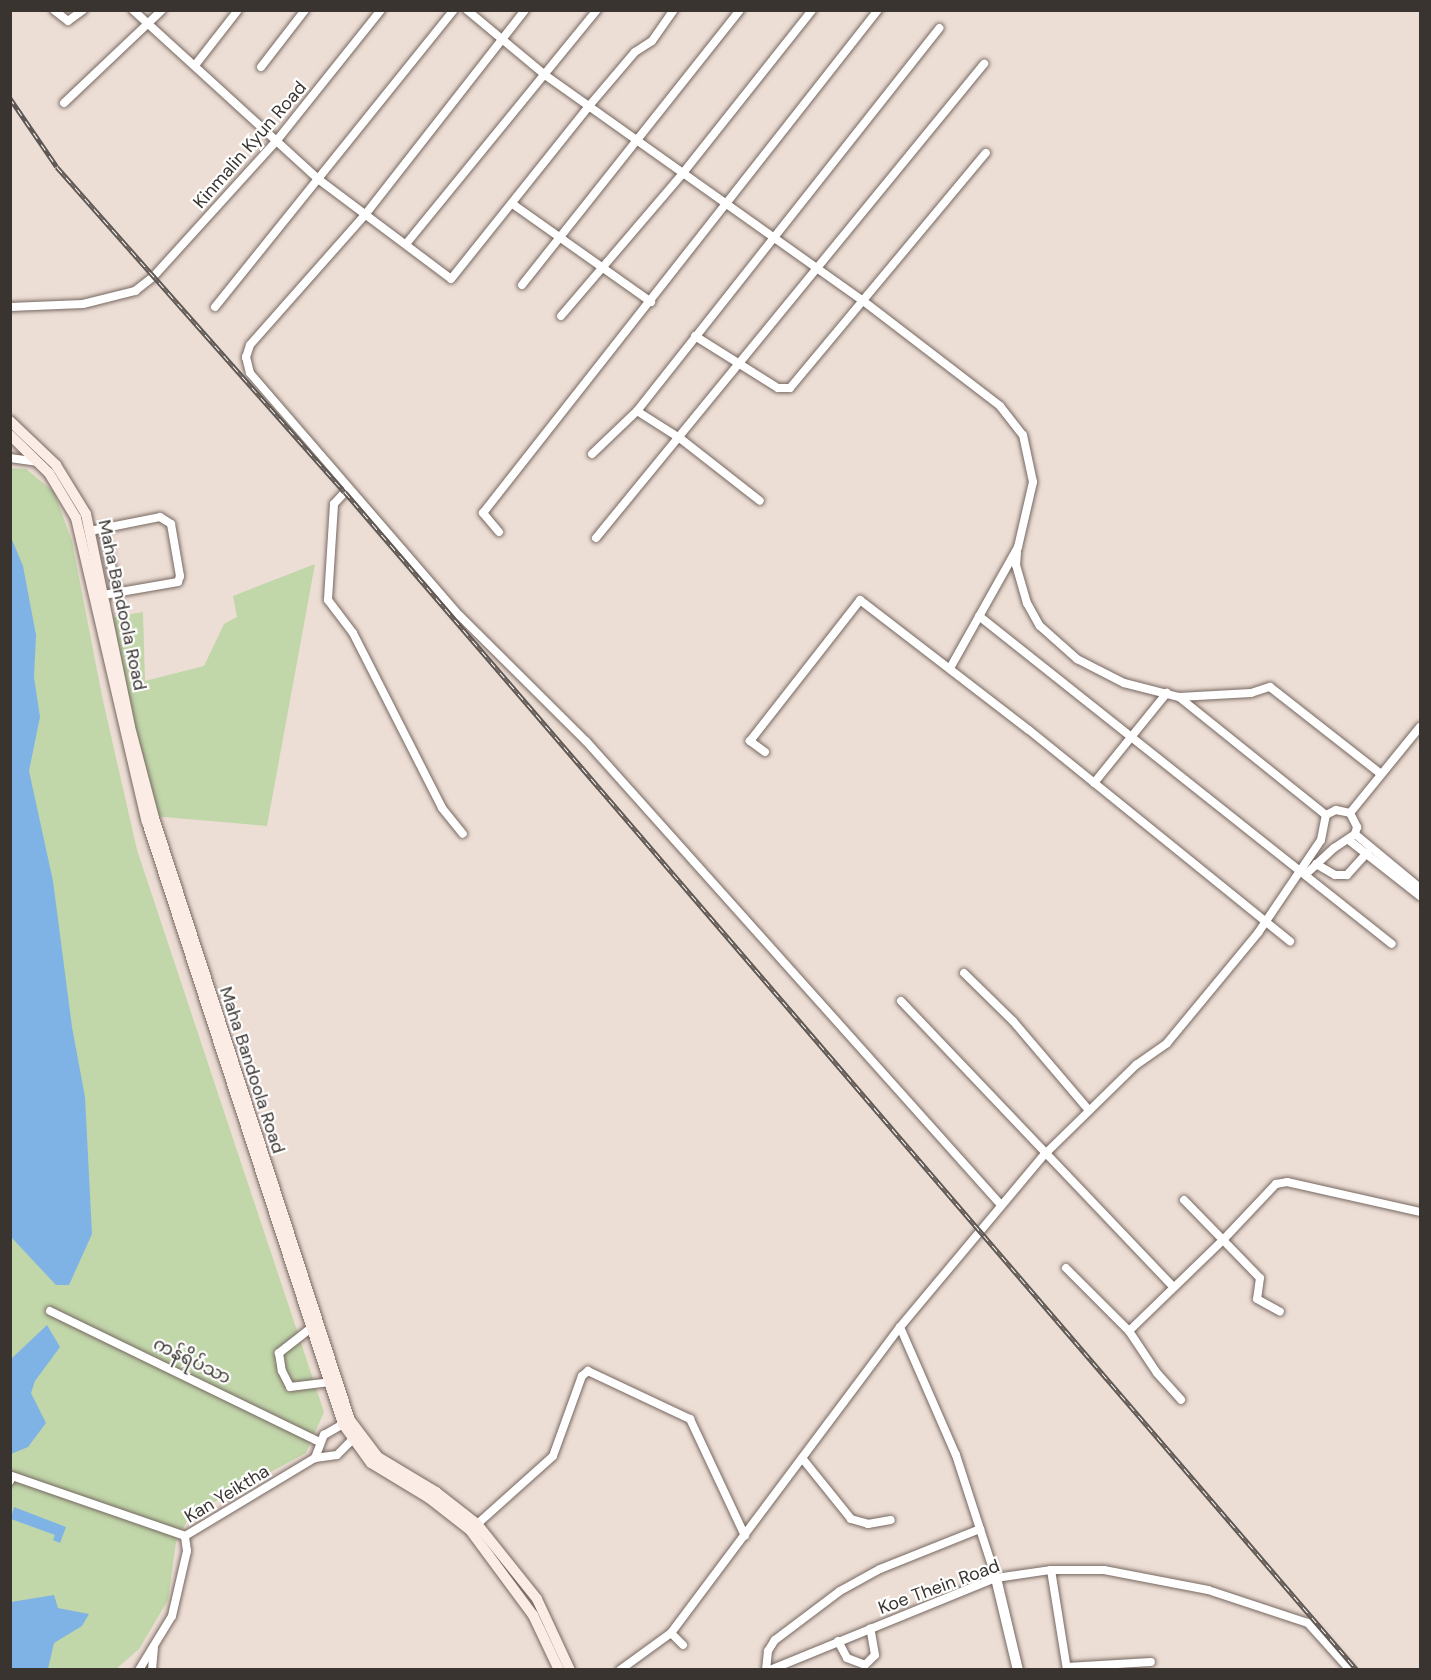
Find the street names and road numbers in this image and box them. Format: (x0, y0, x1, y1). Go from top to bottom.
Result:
street label: Kinmalin Kyun Road (189, 77, 311, 213)
street label: Maha Bandoola Road (93, 518, 151, 692)
street label: Maha Bandoola Road (215, 984, 289, 1156)
street label: ကန်ရိပ်သာ (150, 1333, 234, 1389)
street label: Kan Yeiktha (181, 1460, 273, 1528)
street label: Koe Thein Road (875, 1555, 1003, 1619)

